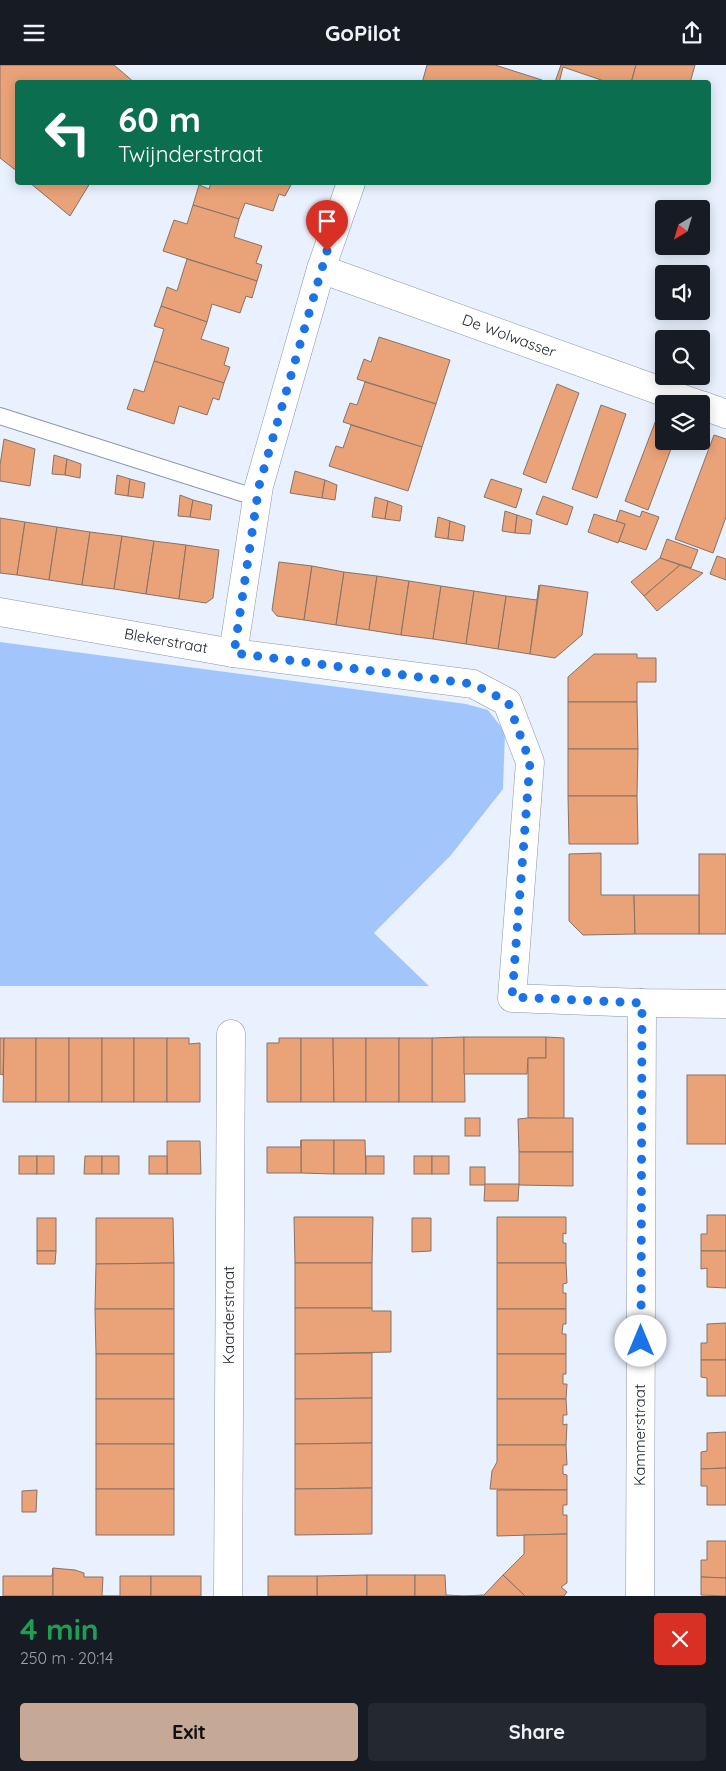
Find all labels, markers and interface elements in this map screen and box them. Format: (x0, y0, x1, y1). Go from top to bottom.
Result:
icon: menu (20, 19, 48, 47)
text: GoPilot (325, 19, 401, 47)
icon: share (678, 19, 706, 47)
text: 60 m (118, 97, 201, 141)
icon: left (35, 100, 100, 165)
text: Twijnderstraat (118, 140, 263, 168)
pin (306, 200, 348, 251)
north arrow (655, 200, 710, 255)
map controls (655, 200, 710, 450)
icon: arrive (313, 207, 341, 235)
button: sound (655, 265, 710, 320)
street label: De Wolwasser (460, 310, 559, 361)
button: search (655, 330, 710, 385)
button: layers (655, 395, 710, 450)
street label: Blekerstraat (123, 624, 209, 657)
street label: Kaarderstraat (219, 1266, 238, 1364)
position arrow (614, 1314, 666, 1366)
street label: Kammerstraat (630, 1384, 649, 1486)
text: 4 min (20, 1610, 99, 1648)
button: close (654, 1613, 706, 1665)
text: 250 m · 20:14 (20, 1648, 113, 1668)
button: Exit (20, 1703, 358, 1761)
button: Share (368, 1703, 706, 1761)

